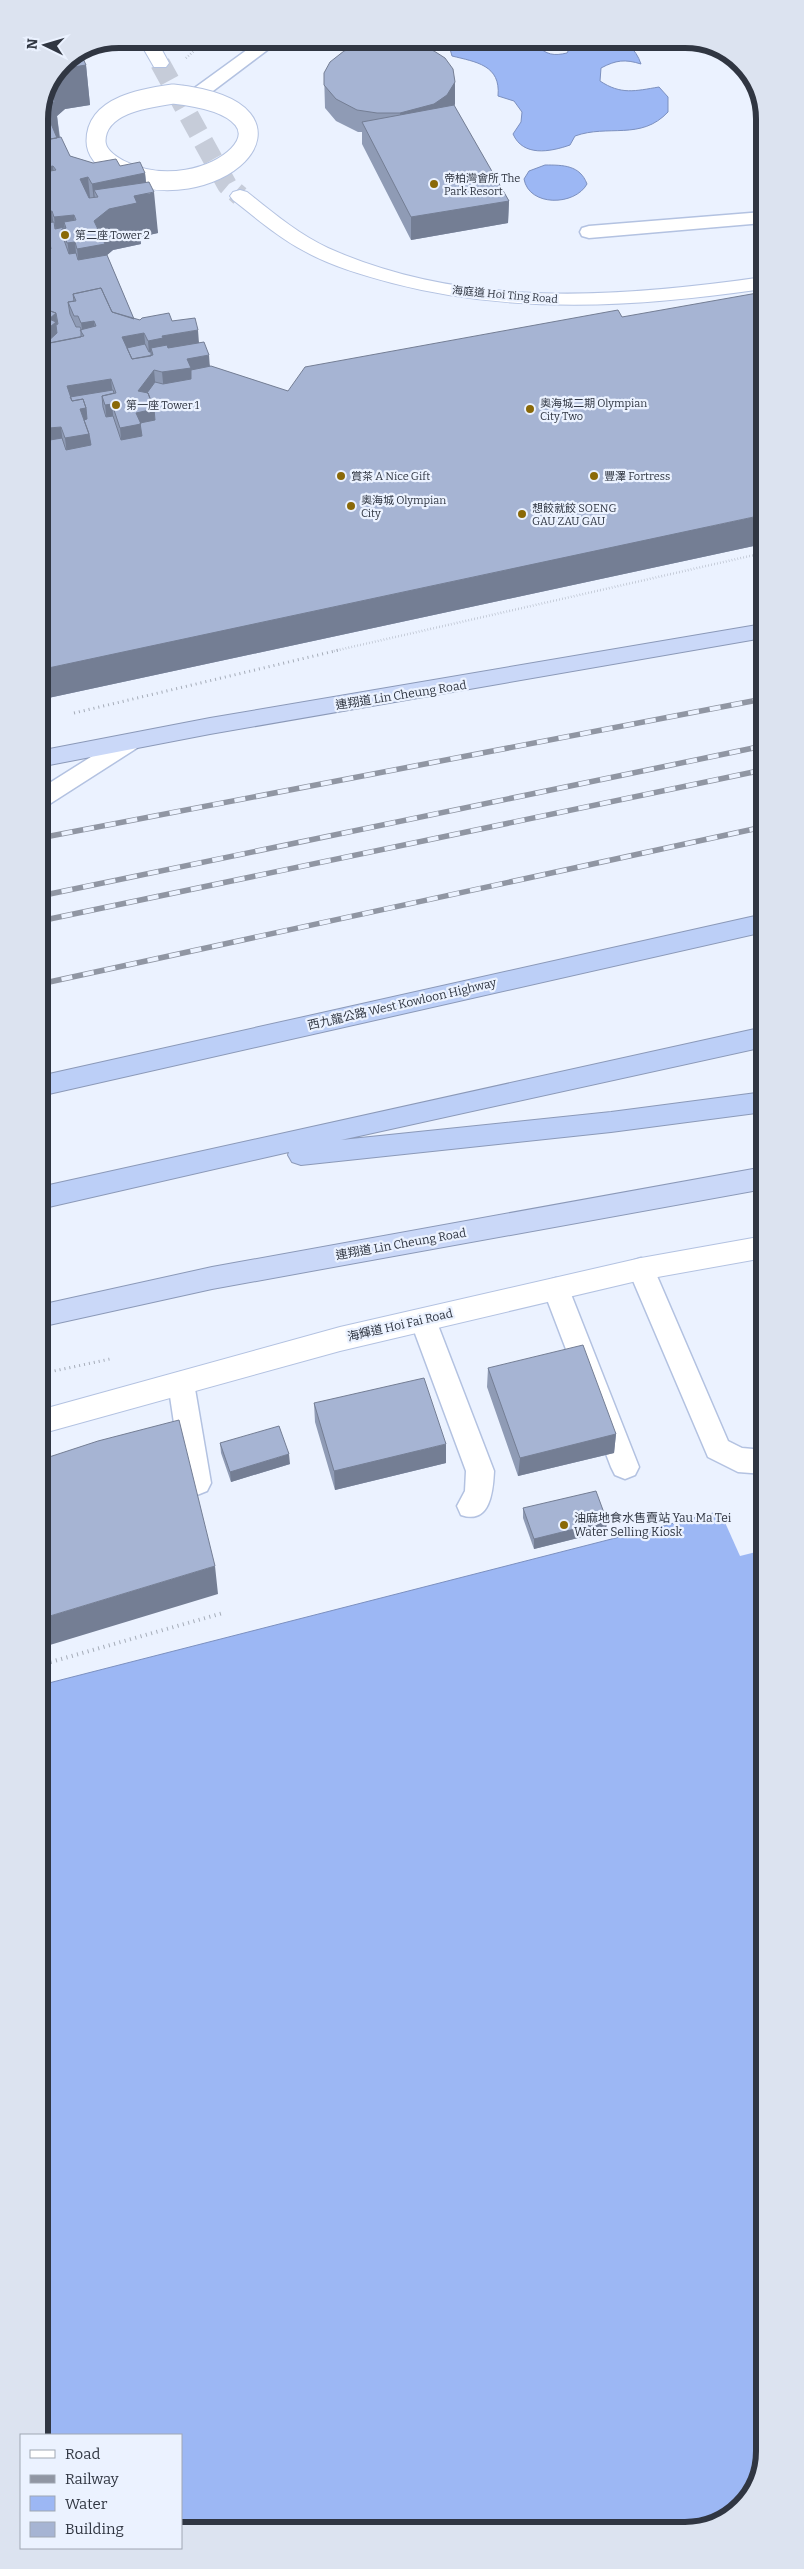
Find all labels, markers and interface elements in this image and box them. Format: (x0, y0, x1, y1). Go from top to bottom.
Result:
north arrow (20, 20, 70, 70)
text: N (24, 38, 42, 50)
place label: 帝柏灣會所 The Park Resort (444, 172, 520, 198)
marker: 帝柏灣會所 The Park Resort (428, 178, 440, 190)
marker: 第二座 Tower 2 (59, 229, 71, 241)
place label: 第二座 Tower 2 (75, 229, 150, 242)
street label: 海庭道 Hoi Ting Road (452, 284, 559, 306)
place label: 奧海城二期 Olympian City Two (540, 397, 647, 423)
marker: 第一座 Tower 1 (110, 399, 122, 411)
place label: 第一座 Tower 1 (126, 399, 200, 412)
marker: 奧海城二期 Olympian City Two (524, 403, 536, 415)
marker: 賞茶 A Nice Gift (335, 470, 347, 482)
place label: 賞茶 A Nice Gift (351, 470, 430, 483)
marker: 豐澤 Fortress (588, 470, 600, 482)
place label: 豐澤 Fortress (604, 470, 670, 483)
place label: 奧海城 Olympian City (361, 494, 446, 520)
marker: 奧海城 Olympian City (345, 500, 357, 512)
place label: 想餃就餃 SOENG GAU ZAU GAU (532, 502, 617, 528)
marker: 想餃就餃 SOENG GAU ZAU GAU (516, 508, 528, 520)
street label: 連翔道 Lin Cheung Road (335, 678, 467, 712)
street label: 西九龍公路 West Kowloon Highway (306, 975, 498, 1033)
street label: 連翔道 Lin Cheung Road (335, 1226, 467, 1262)
street label: 海輝道 Hoi Fai Road (346, 1306, 454, 1344)
place label: 油麻地食水售賣站 Yau Ma Tei Water Selling Kiosk (574, 1511, 732, 1539)
marker: 油麻地食水售賣站 Yau Ma Tei Water Selling Kiosk (558, 1519, 570, 1531)
legend (20, 2434, 182, 2549)
text: Road (65, 2445, 100, 2463)
text: Railway (65, 2470, 119, 2488)
text: Water (65, 2495, 108, 2513)
text: Building (65, 2520, 124, 2538)

